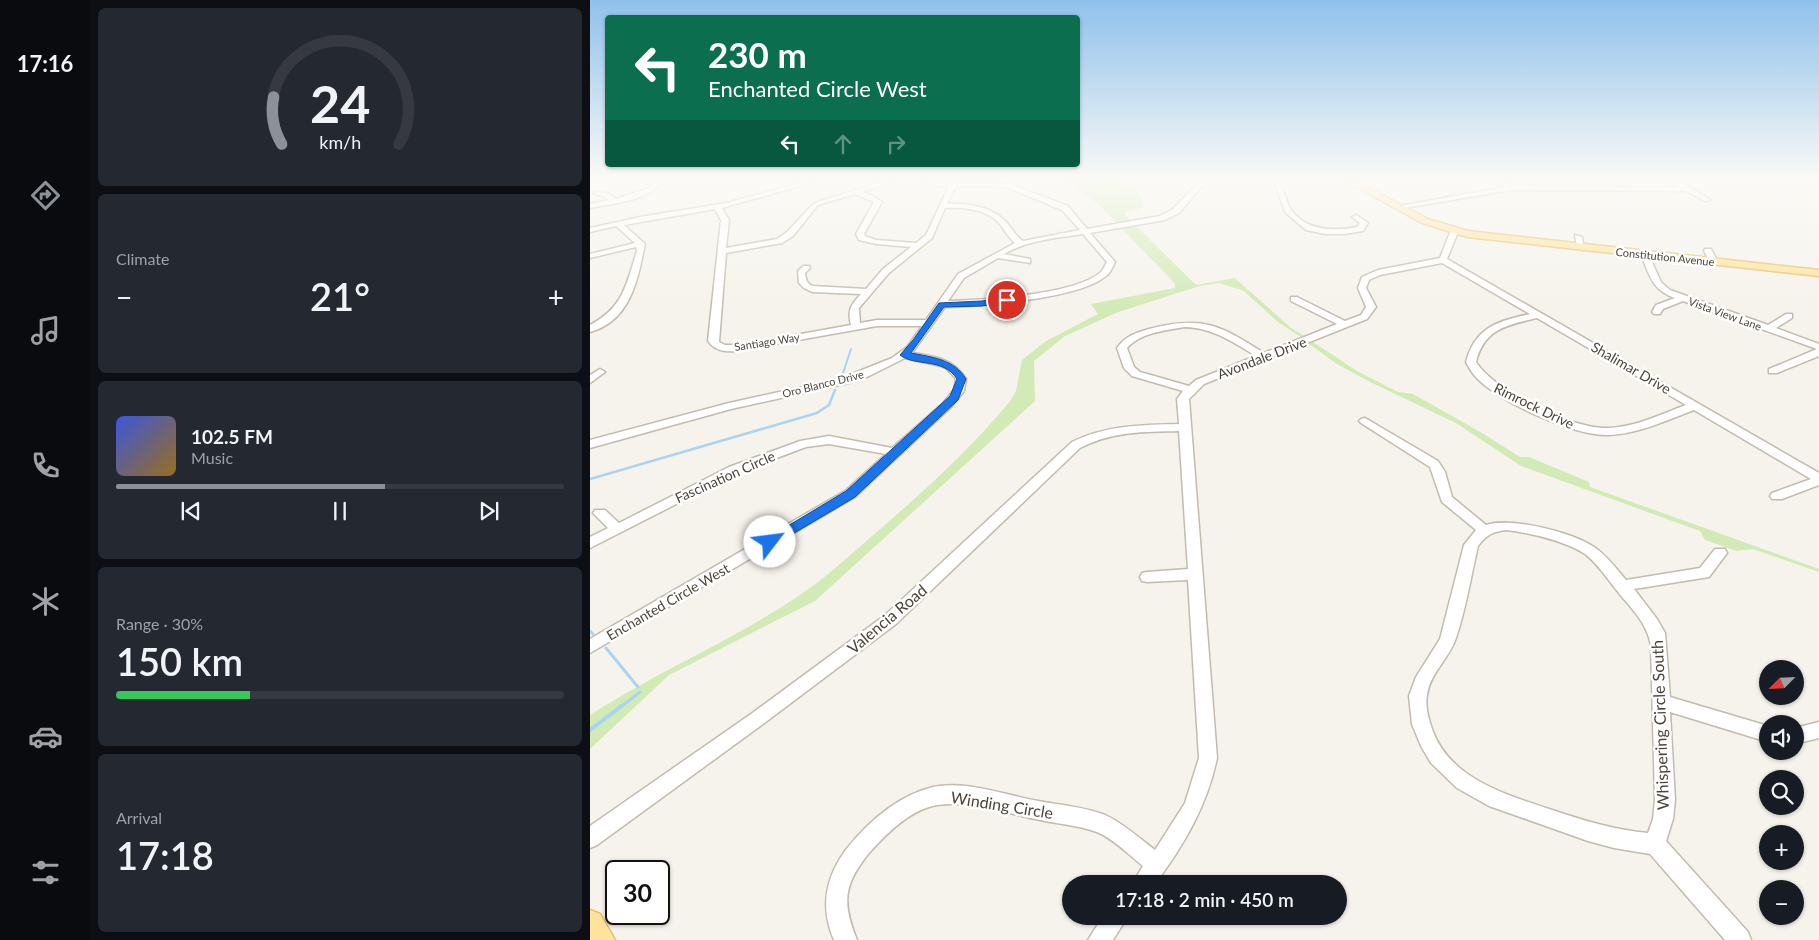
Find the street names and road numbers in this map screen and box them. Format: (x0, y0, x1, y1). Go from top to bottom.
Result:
street label: Constitution Avenue (1615, 245, 1715, 268)
street label: Vista View Lane (1687, 294, 1764, 333)
street label: Santiago Way (733, 330, 801, 353)
street label: Avondale Drive (1215, 333, 1309, 382)
street label: Shalimar Drive (1588, 338, 1674, 397)
street label: Oro Blanco Drive (781, 367, 865, 400)
street label: Rimrock Drive (1491, 379, 1577, 432)
street label: Fascination Circle (672, 447, 777, 506)
street label: Enchanted Circle West (603, 559, 732, 644)
street label: Valencia Road (843, 580, 930, 657)
street label: Whispering Circle South (1647, 640, 1672, 810)
street label: Winding Circle (950, 787, 1055, 822)

